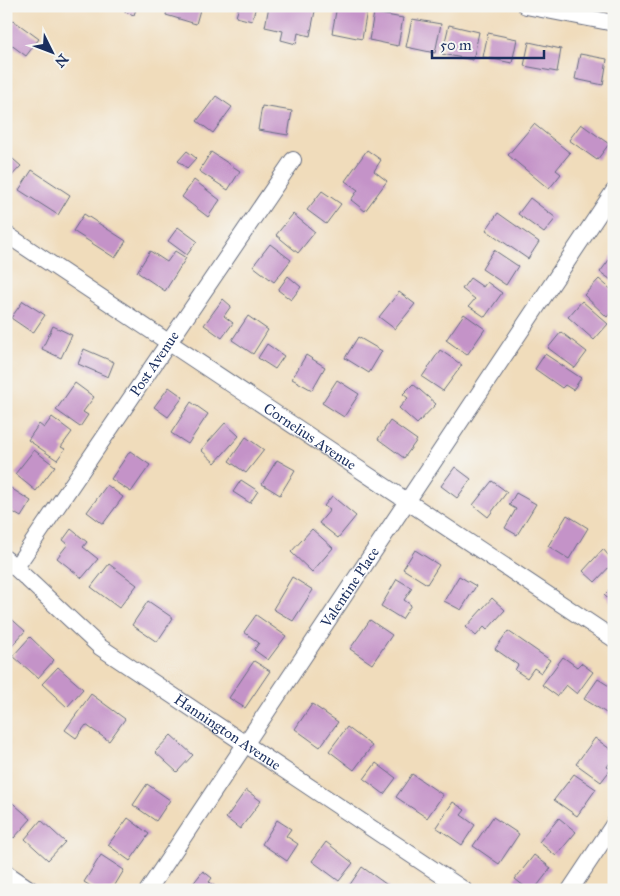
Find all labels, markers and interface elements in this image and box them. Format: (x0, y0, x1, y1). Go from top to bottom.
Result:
north arrow (28, 28, 78, 78)
scale bar (432, 28, 545, 60)
text: 50 m (440, 36, 472, 54)
text: N (51, 50, 72, 71)
street label: Post Avenue (126, 328, 183, 400)
street label: Cornelius Avenue (260, 399, 360, 474)
street label: Valentine Place (316, 544, 383, 631)
street label: Hannington Avenue (171, 690, 284, 774)

